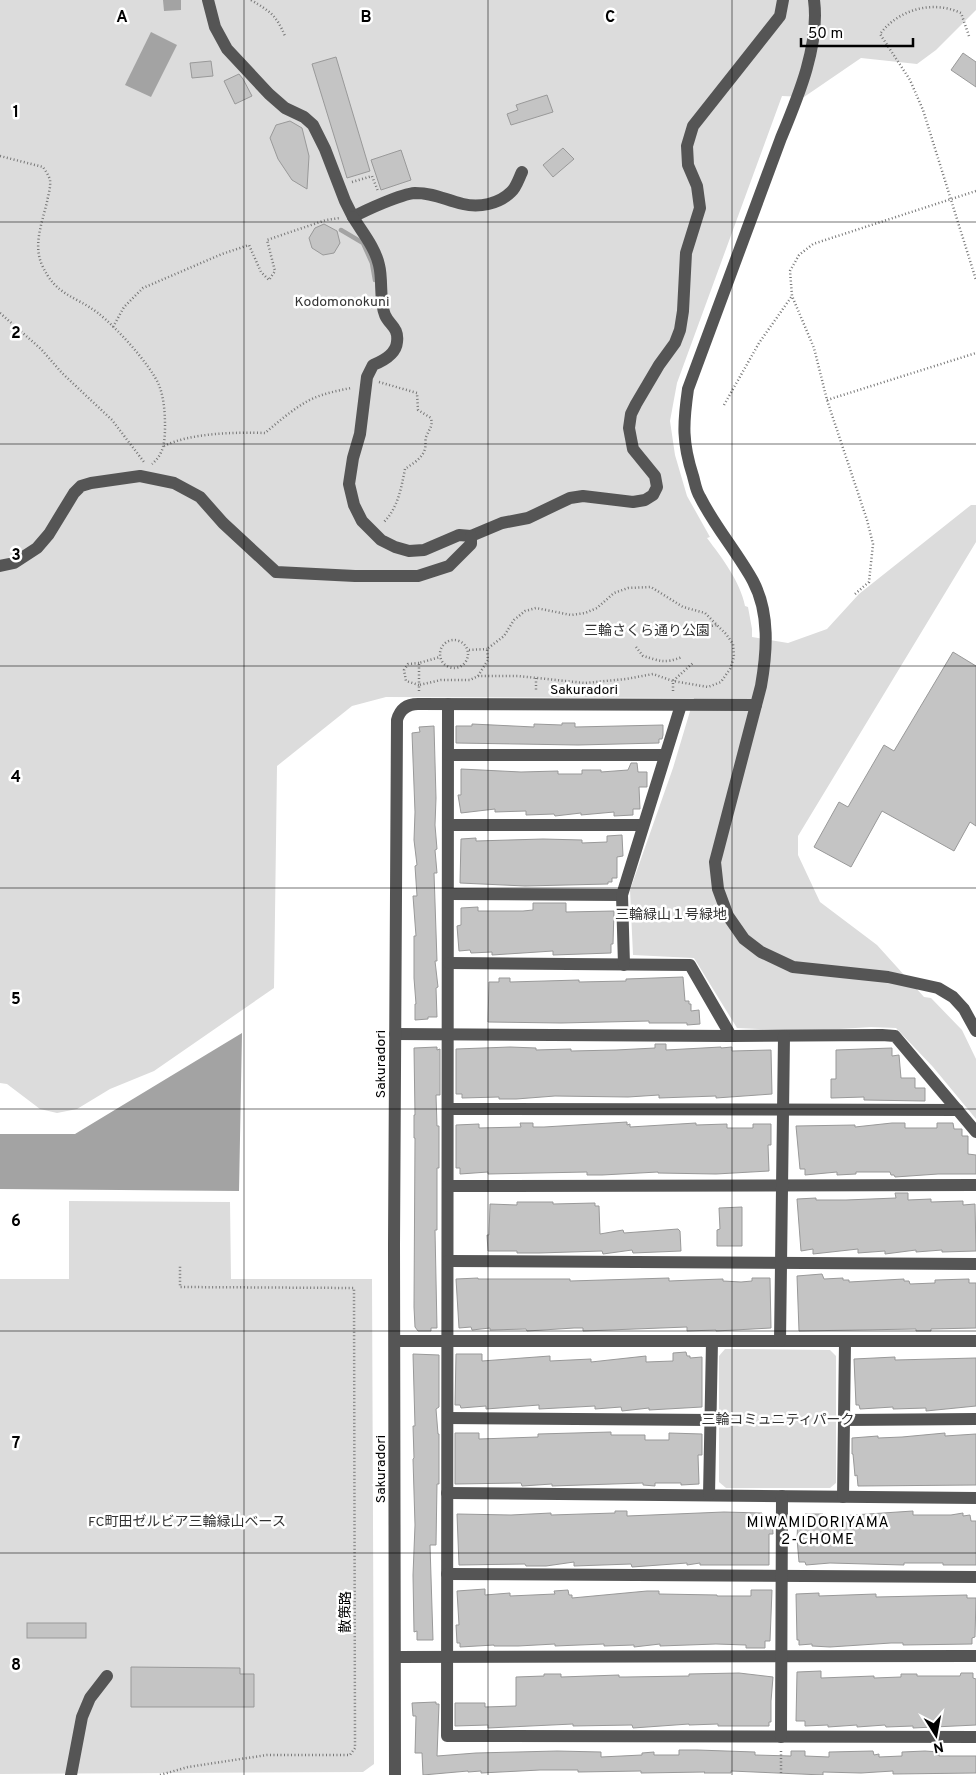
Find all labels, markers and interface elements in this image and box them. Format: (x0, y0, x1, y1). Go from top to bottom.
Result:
text: A (116, 8, 128, 28)
text: B (360, 8, 372, 28)
text: C (605, 8, 615, 28)
scale bar (801, 15, 914, 47)
text: 50 m (808, 25, 843, 44)
text: 1 (13, 103, 19, 123)
park label: Kodomonokuni (295, 294, 389, 311)
text: 2 (11, 324, 21, 344)
text: 3 (11, 546, 21, 566)
park label: 三輪さくら通り公園 (584, 622, 710, 640)
street label: Sakuradori (550, 682, 618, 699)
text: 4 (11, 768, 21, 788)
park label: 三輪緑山１号緑地 (615, 906, 727, 924)
text: 5 (11, 990, 21, 1010)
street label: Sakuradori (373, 1030, 390, 1098)
text: 6 (11, 1212, 21, 1232)
park label: 三輪コミュニティパーク (701, 1411, 855, 1429)
text: 7 (12, 1434, 20, 1454)
street label: Sakuradori (373, 1435, 390, 1503)
park label: FC町田ゼルビア三輪緑山ベース (88, 1513, 286, 1531)
district label: MIWAMIDORIYAMA 2-CHOME (746, 1514, 890, 1550)
street label: 散策路 (337, 1591, 355, 1633)
text: 8 (11, 1656, 21, 1676)
north arrow (911, 1710, 961, 1760)
text: N (932, 1737, 945, 1756)

